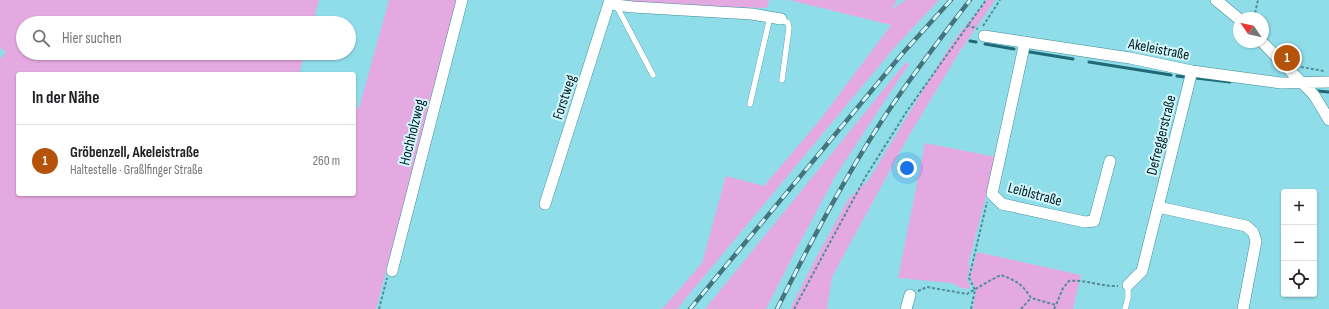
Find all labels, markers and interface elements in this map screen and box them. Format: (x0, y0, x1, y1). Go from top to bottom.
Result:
north arrow (1233, 12, 1269, 48)
search box (16, 16, 356, 60)
icon: search (30, 27, 52, 49)
text: Hier suchen (62, 29, 122, 48)
street label: Akeleistraße (1126, 34, 1191, 65)
pin: 1 (1274, 43, 1300, 73)
street label: Forstweg (548, 72, 581, 122)
text: In der Nähe (32, 88, 99, 108)
street label: Defreggerstraße (1142, 93, 1181, 177)
street label: Hochholzweg (395, 97, 430, 167)
text: Gröbenzell, Akeleistraße (70, 143, 199, 162)
text: 1 (42, 153, 48, 169)
text: 260 m (313, 153, 340, 169)
your location (897, 158, 917, 178)
text: Haltestelle · Graßlfinger Straße (70, 162, 203, 178)
street label: Leiblstraße (1006, 178, 1064, 211)
map controls (1281, 189, 1317, 297)
button: + (1281, 189, 1317, 225)
button: − (1281, 225, 1317, 261)
button: locate (1281, 261, 1317, 297)

